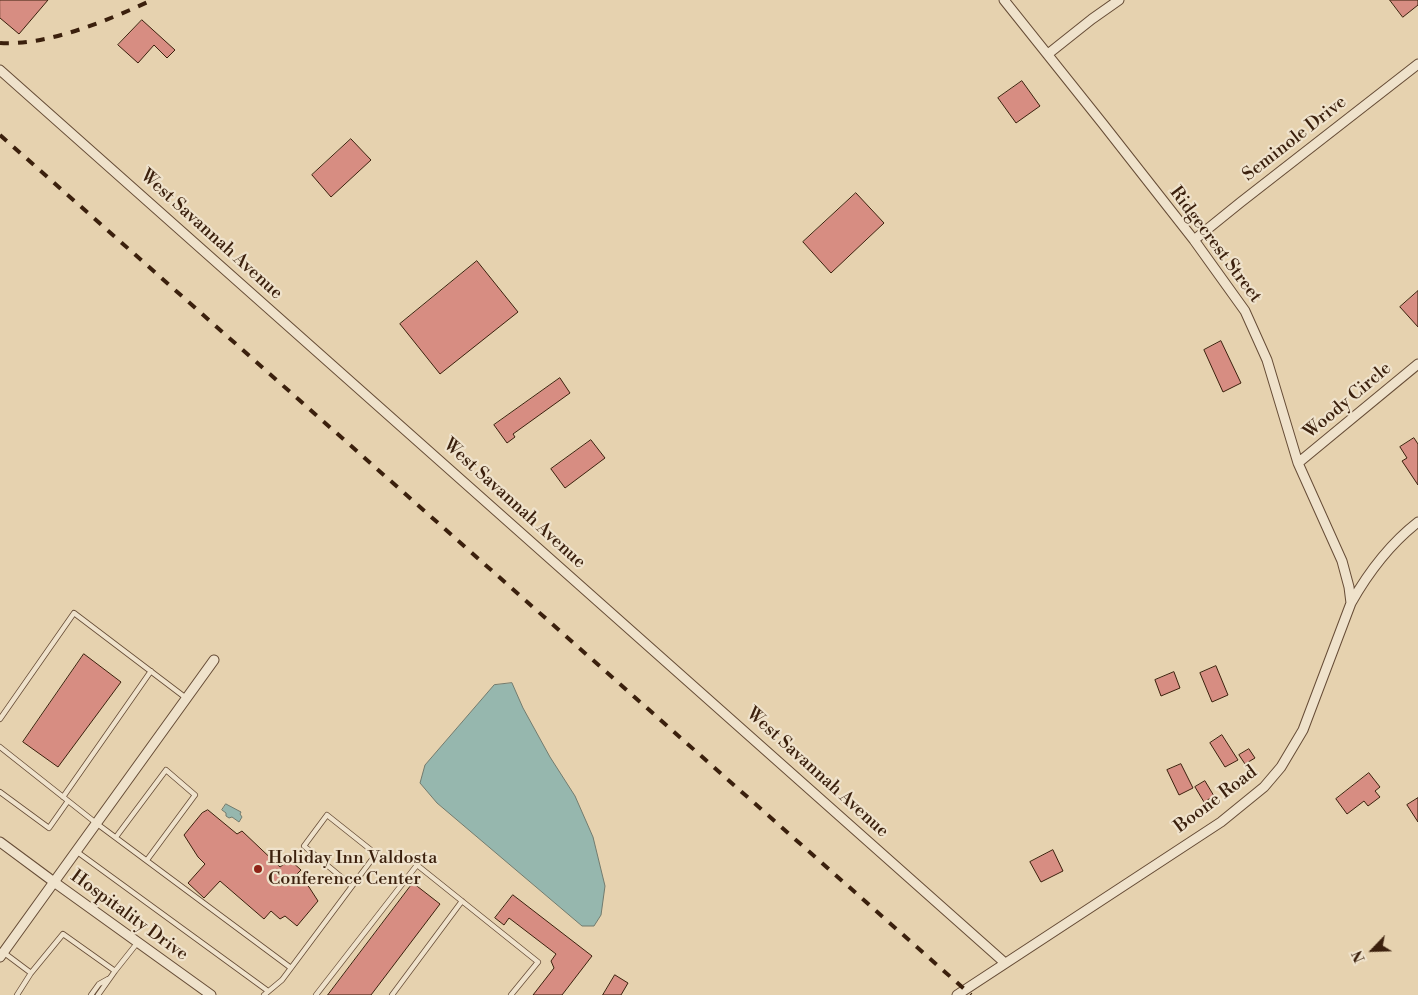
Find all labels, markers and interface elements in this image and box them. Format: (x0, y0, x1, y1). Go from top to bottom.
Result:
street label: Seminole Drive (1239, 92, 1351, 186)
street label: West Savannah Avenue (135, 165, 287, 305)
street label: Ridgecrest Street (1164, 183, 1266, 307)
street label: Woody Circle (1300, 358, 1396, 444)
street label: West Savannah Avenue (438, 434, 590, 574)
street label: West Savannah Avenue (741, 703, 893, 843)
street label: Boone Road (1170, 762, 1262, 838)
place label: Holiday Inn Valdosta Conference Center (268, 848, 437, 891)
marker: Holiday Inn Valdosta Conference Center (252, 863, 264, 875)
street label: Hospitality Drive (66, 866, 192, 966)
north arrow (1348, 925, 1398, 975)
text: N (1349, 947, 1370, 965)

